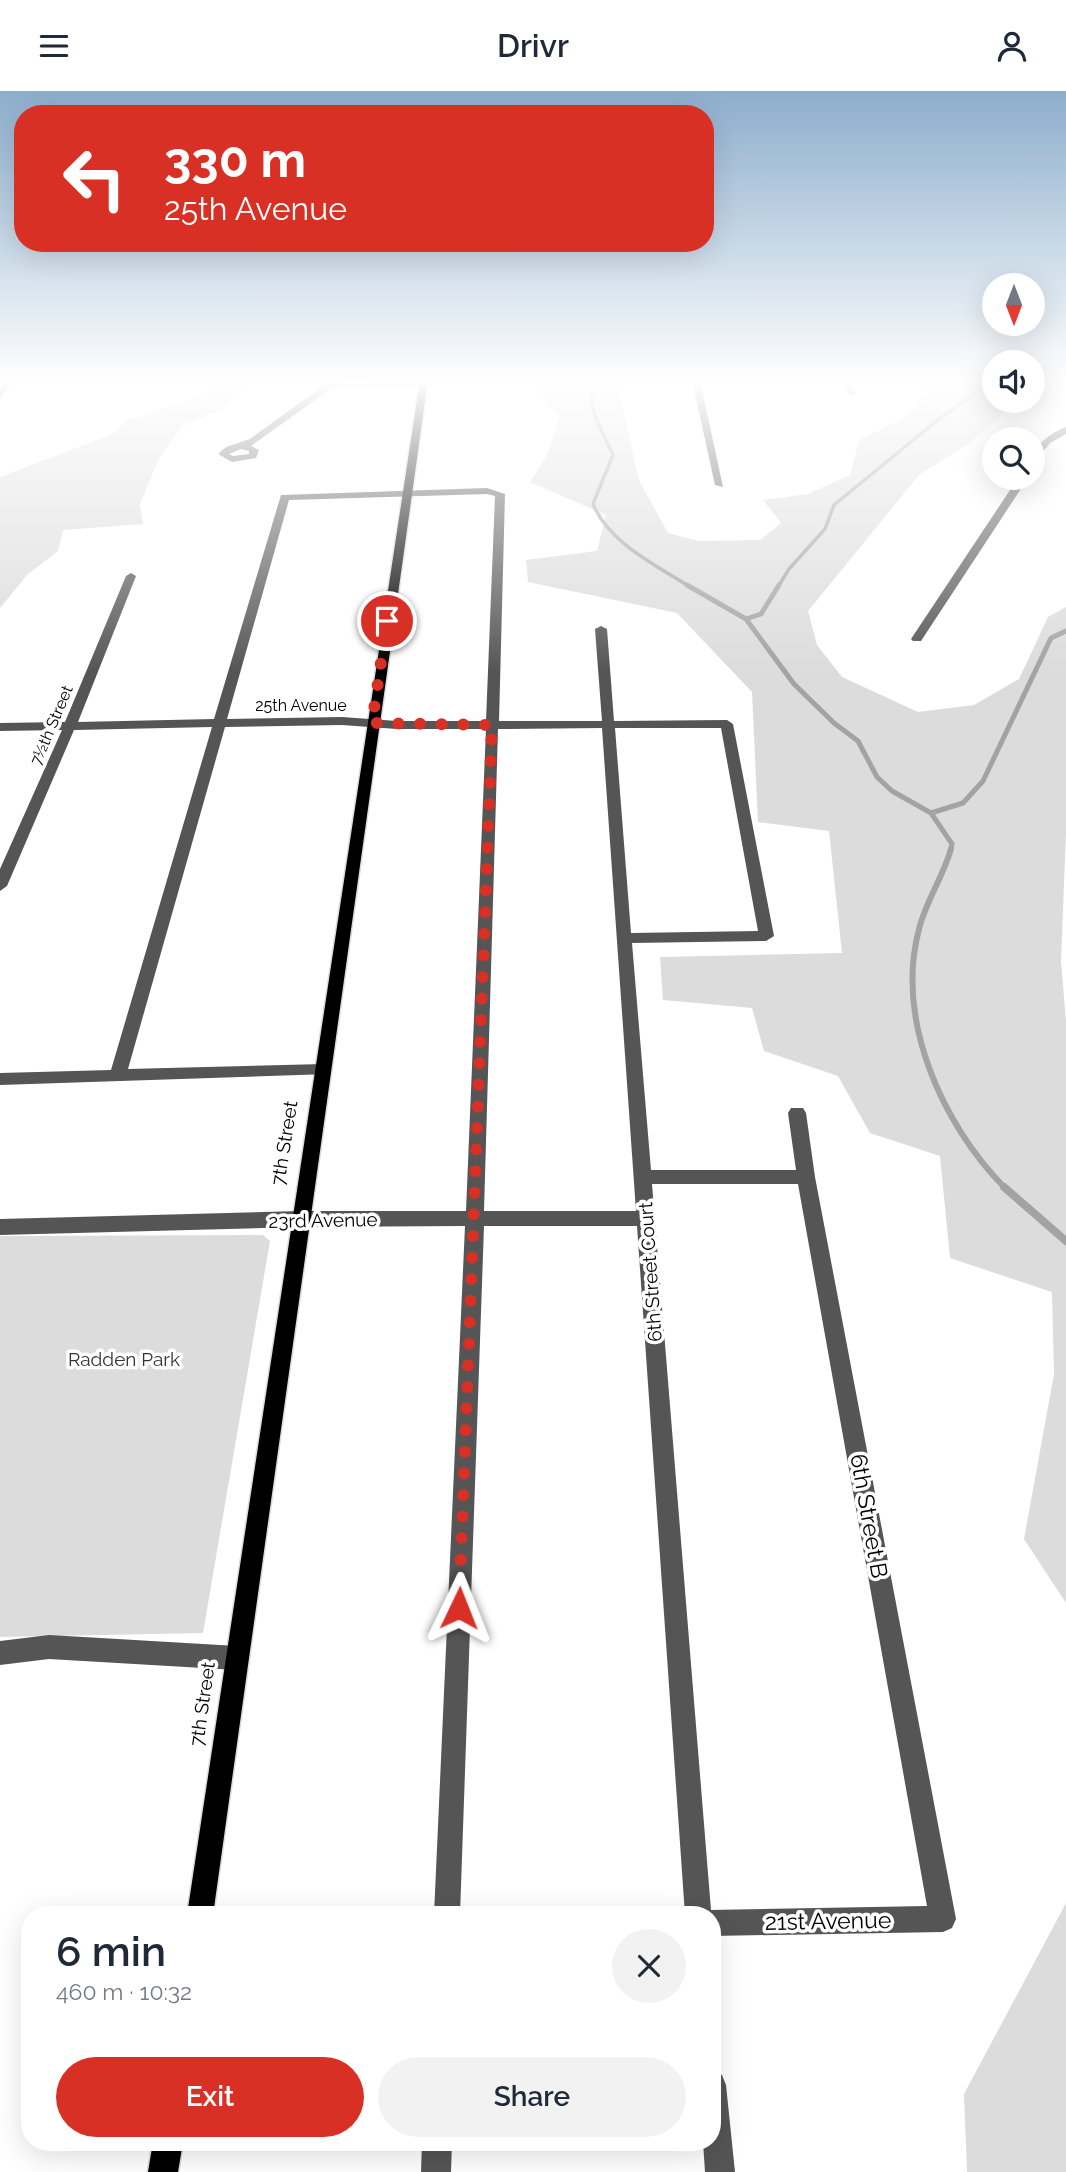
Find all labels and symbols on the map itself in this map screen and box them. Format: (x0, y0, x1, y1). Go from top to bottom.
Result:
north arrow (982, 273, 1045, 336)
pin (357, 591, 417, 651)
street label: 7½th Street (26, 682, 77, 768)
street label: 25th Avenue (255, 696, 347, 715)
street label: 7th Street (266, 1099, 302, 1187)
street label: 6th Street Court (634, 1201, 666, 1343)
street label: 23rd Avenue (268, 1208, 378, 1232)
park label: Radden Park (68, 1348, 180, 1370)
street label: 6th Street B (845, 1452, 894, 1580)
position arrow (422, 1571, 496, 1645)
street label: 7th Street (185, 1660, 219, 1748)
street label: 21st Avenue (765, 1906, 891, 1935)

